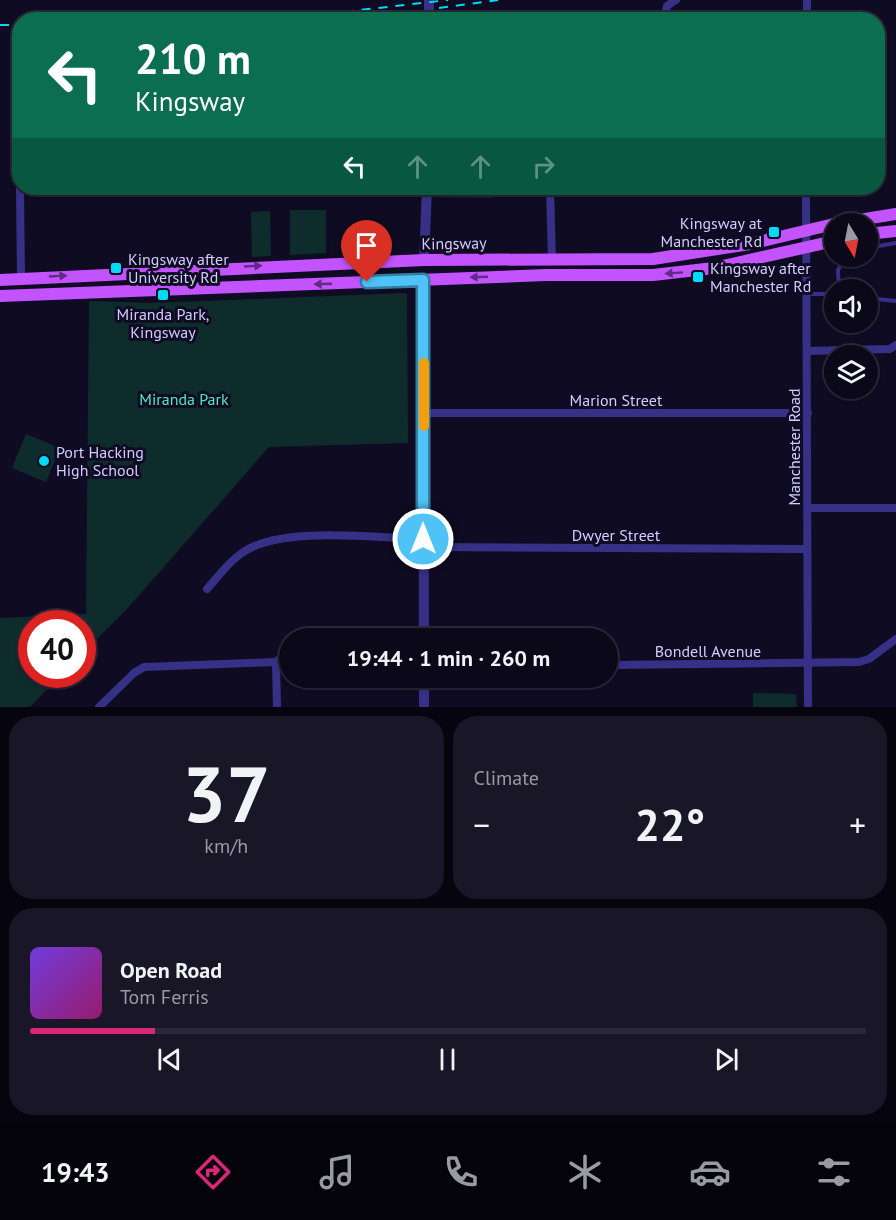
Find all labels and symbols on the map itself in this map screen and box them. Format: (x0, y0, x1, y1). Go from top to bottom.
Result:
place label: Kingsway at Manchester Rd (661, 213, 763, 251)
north arrow (824, 213, 878, 267)
pin (341, 220, 392, 282)
marker: Kingsway at Manchester Rd (767, 225, 781, 239)
street label: Kingsway (421, 232, 487, 254)
place label: Kingsway after University Rd (128, 249, 229, 287)
place label: Kingsway after Manchester Rd (710, 258, 811, 296)
marker: Kingsway after University Rd (109, 261, 123, 275)
one-way arrow (244, 262, 263, 271)
one-way arrow (664, 268, 683, 278)
marker: Kingsway after Manchester Rd (691, 270, 705, 284)
one-way arrow (49, 272, 68, 281)
one-way arrow (469, 273, 488, 282)
one-way arrow (313, 279, 332, 289)
marker: Miranda Park, Kingsway (156, 288, 170, 302)
place label: Miranda Park, Kingsway (117, 304, 209, 342)
street label: Manchester Road (784, 388, 804, 506)
park label: Miranda Park (139, 389, 229, 409)
street label: Marion Street (570, 390, 663, 410)
place label: Port Hacking High School (56, 442, 144, 480)
marker: Port Hacking High School (37, 454, 51, 468)
position arrow (391, 507, 455, 571)
street label: Dwyer Street (572, 525, 661, 545)
speed limit sign: 40 (18, 610, 96, 688)
street label: Bondell Avenue (655, 641, 761, 661)

